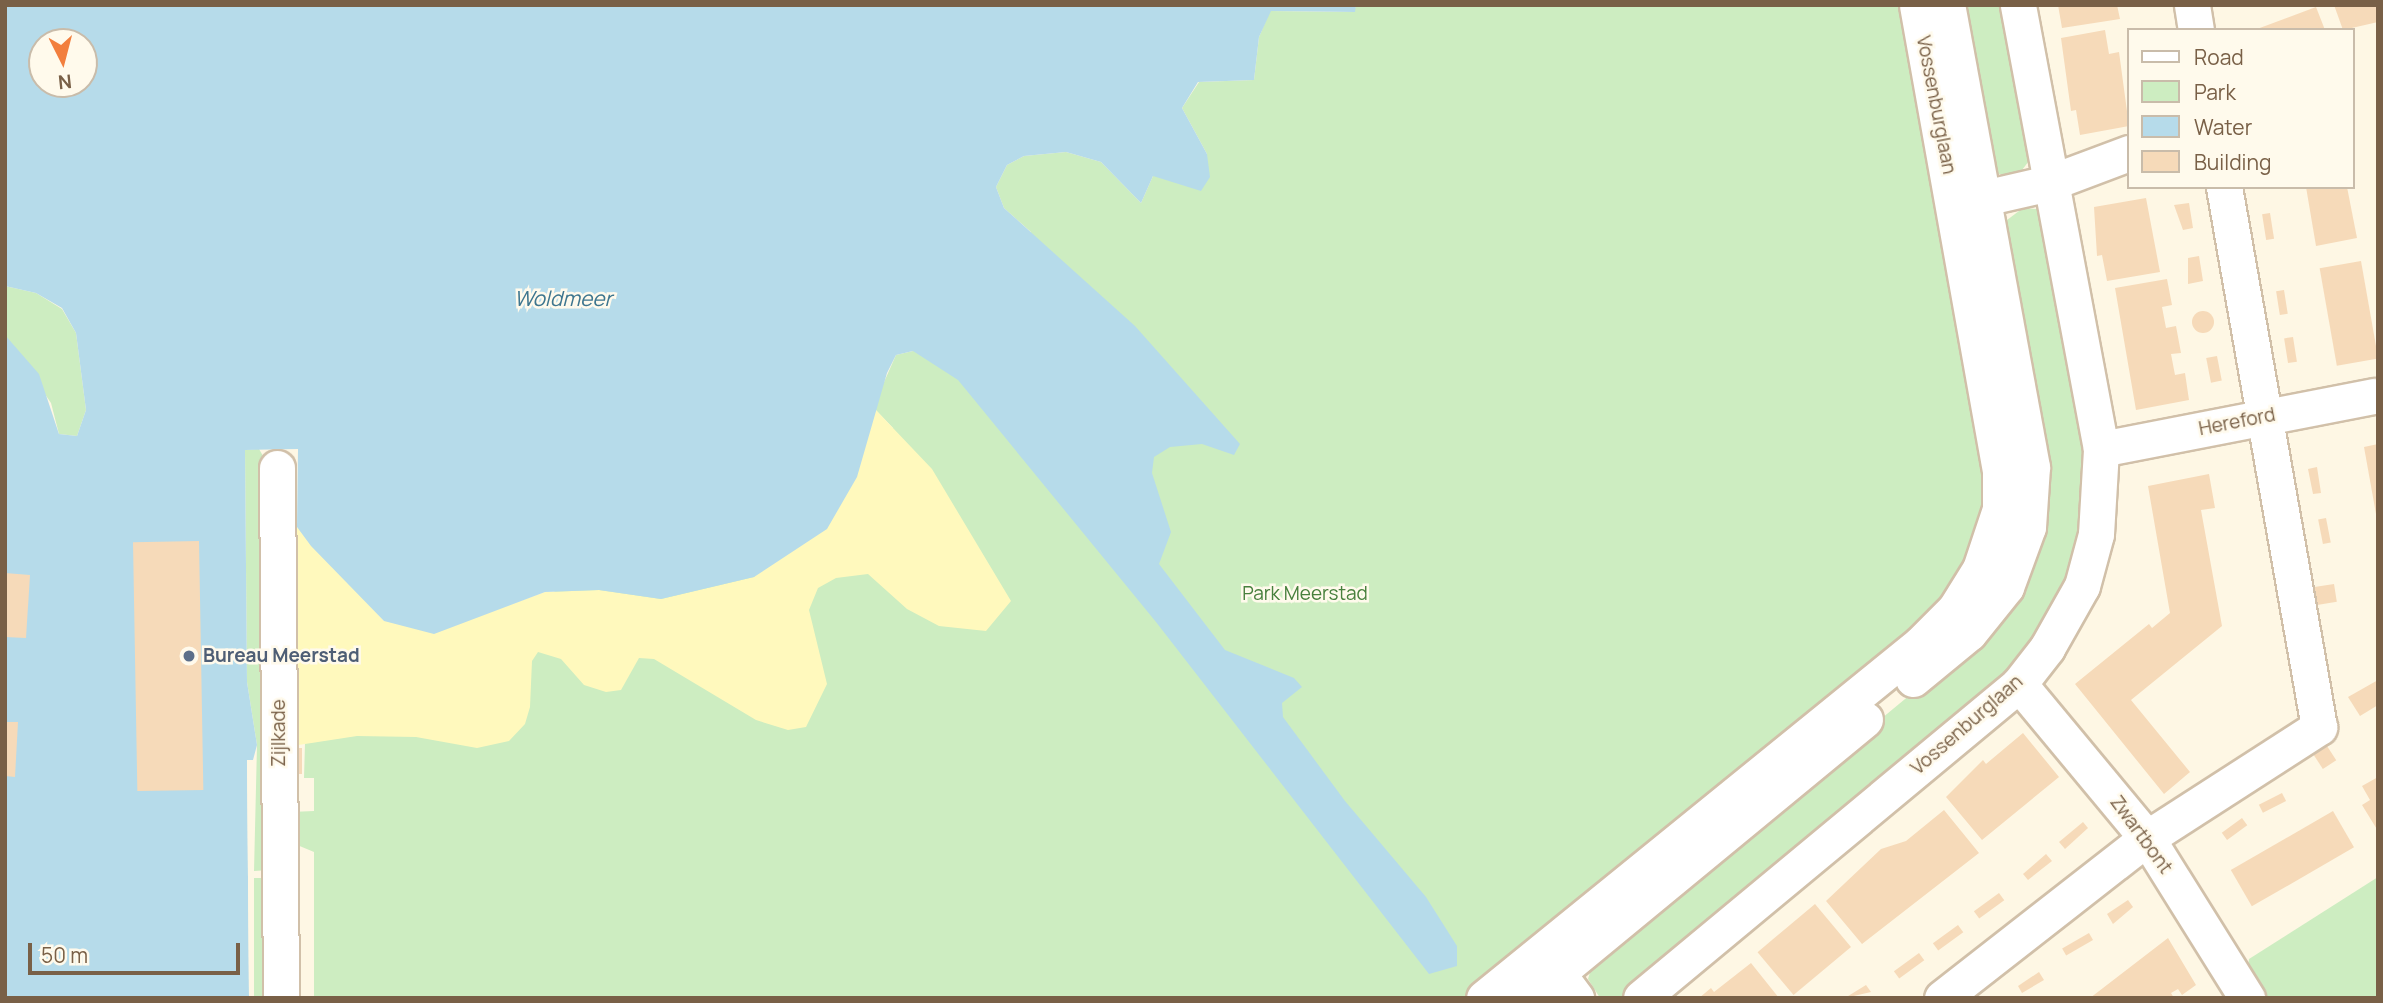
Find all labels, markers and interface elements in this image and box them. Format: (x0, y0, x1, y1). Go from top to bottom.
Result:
north arrow (28, 28, 98, 98)
legend (2128, 28, 2355, 189)
street label: Vossenburglaan (1911, 34, 1961, 176)
text: Road (2194, 43, 2244, 71)
text: N (57, 68, 73, 96)
text: Park (2194, 78, 2236, 106)
text: Water (2194, 113, 2252, 141)
text: Building (2194, 148, 2271, 176)
water label: Woldmeer (514, 285, 612, 311)
street label: Hereford (2197, 403, 2277, 441)
park label: Park Meerstad (1242, 583, 1368, 605)
place label: Bureau Meerstad (203, 645, 360, 667)
marker: Bureau Meerstad (181, 648, 197, 664)
street label: Vossenburglaan (1906, 670, 2028, 780)
street label: Zijlkade (268, 699, 290, 767)
street label: Zwartbont (2105, 792, 2177, 878)
scale bar (32, 930, 243, 974)
text: 50 m (41, 941, 88, 969)

